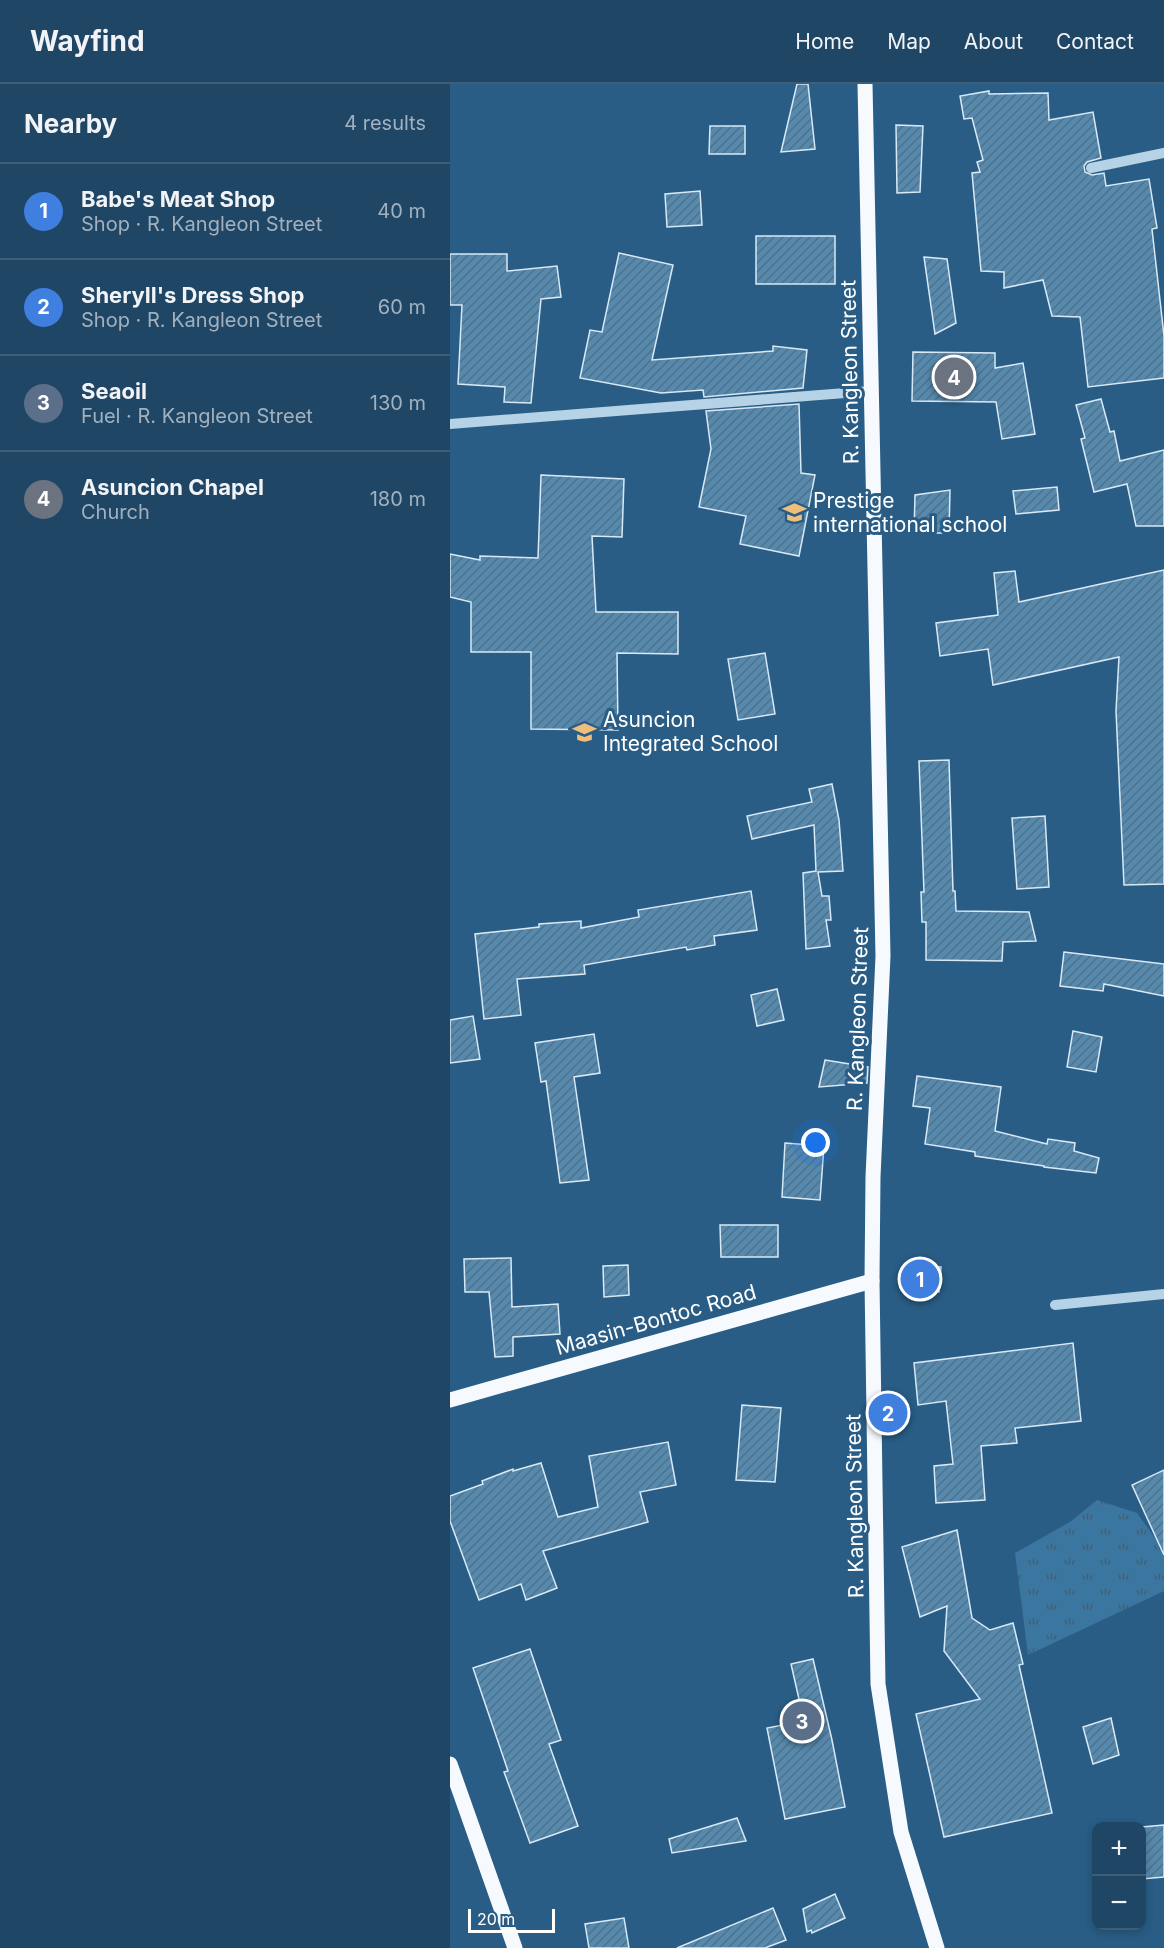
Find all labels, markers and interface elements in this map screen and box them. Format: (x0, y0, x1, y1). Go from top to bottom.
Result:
text: Wayfind (30, 24, 145, 58)
text: Home (795, 29, 854, 54)
text: Map (887, 29, 931, 54)
text: About (964, 29, 1023, 54)
text: Contact (1056, 29, 1134, 54)
text: Nearby (24, 108, 117, 139)
text: 4 results (344, 111, 426, 135)
text: Babe's Meat Shop (81, 186, 275, 212)
text: 1 (39, 199, 48, 223)
text: 40 m (377, 199, 426, 223)
text: Shop · R. Kangleon Street (81, 212, 322, 236)
street label: R. Kangleon Street (835, 280, 864, 464)
text: Sheryll's Dress Shop (81, 282, 304, 308)
text: 2 (37, 295, 50, 319)
text: 60 m (378, 295, 426, 319)
text: Shop · R. Kangleon Street (81, 308, 322, 332)
pin: 4 (934, 354, 974, 400)
text: Seaoil (81, 378, 147, 404)
text: 3 (37, 391, 50, 415)
text: 130 m (370, 391, 426, 415)
text: Fuel · R. Kangleon Street (81, 404, 313, 428)
text: Asuncion Chapel (81, 474, 264, 500)
text: 4 (37, 487, 50, 511)
text: 180 m (370, 487, 426, 511)
place label: Prestige international school (813, 488, 1007, 537)
text: Church (81, 500, 150, 524)
school or university icon: Prestige international school (782, 500, 808, 526)
place label: Asuncion Integrated School (603, 707, 778, 756)
school or university icon: Asuncion Integrated School (572, 719, 598, 745)
street label: R. Kangleon Street (842, 926, 873, 1111)
your location (801, 1128, 830, 1157)
pin: 1 (900, 1256, 940, 1302)
street label: Maasin-Bontoc Road (553, 1279, 759, 1360)
pin: 2 (868, 1390, 908, 1436)
street label: R. Kangleon Street (840, 1414, 869, 1598)
pin: 3 (782, 1698, 822, 1744)
map controls (1092, 1822, 1146, 1930)
button: + (1092, 1822, 1146, 1876)
button: − (1092, 1876, 1146, 1930)
scale bar (468, 1906, 555, 1934)
text: 20 m (477, 1909, 515, 1929)

